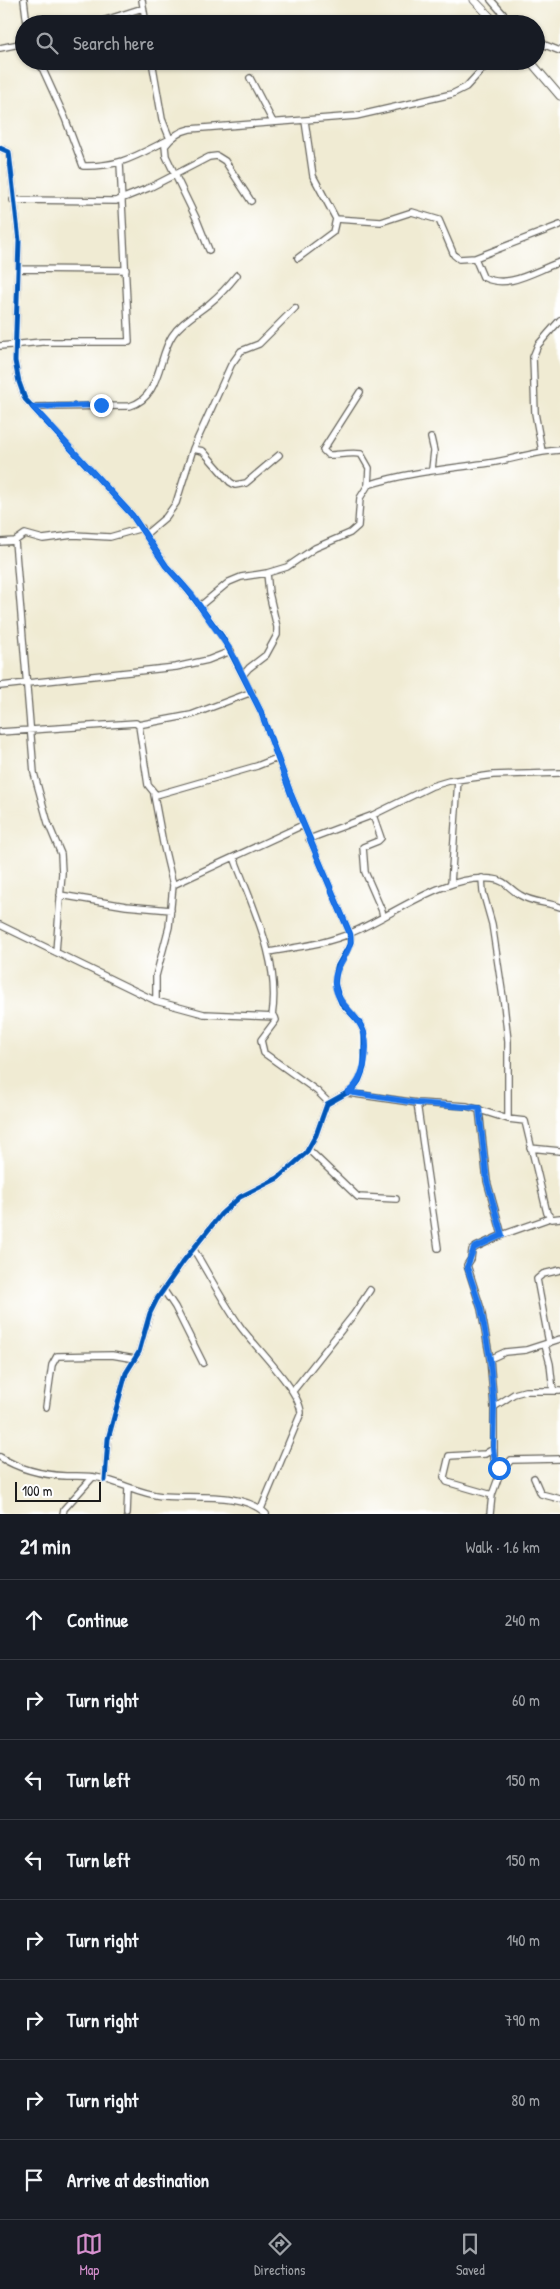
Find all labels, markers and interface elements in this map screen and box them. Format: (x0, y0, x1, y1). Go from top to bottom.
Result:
search box (15, 15, 545, 70)
icon: search (33, 29, 61, 57)
text: Search here (73, 30, 154, 56)
route end (90, 394, 113, 417)
route start (488, 1457, 511, 1480)
scale bar (15, 1479, 101, 1502)
text: 100 m (22, 1481, 52, 1500)
text: 21 min (20, 1532, 71, 1561)
text: Walk · 1.6 km (466, 1536, 540, 1558)
icon: ahead (20, 1606, 48, 1634)
text: Continue (67, 1607, 128, 1633)
text: 240 m (505, 1609, 540, 1631)
icon: right (20, 1686, 48, 1714)
text: Turn right (67, 1687, 138, 1713)
text: 60 m (512, 1689, 540, 1711)
icon: left (20, 1766, 48, 1794)
text: Turn left (67, 1767, 130, 1793)
text: 150 m (506, 1769, 540, 1791)
icon: left (20, 1846, 48, 1874)
text: Turn left (67, 1847, 130, 1873)
text: 150 m (506, 1849, 540, 1871)
icon: right (20, 1926, 48, 1954)
text: Turn right (67, 1927, 138, 1953)
text: 140 m (506, 1929, 540, 1951)
icon: right (20, 2006, 48, 2034)
text: Turn right (67, 2007, 138, 2033)
text: 790 m (504, 2009, 540, 2031)
icon: right (20, 2086, 48, 2114)
text: Turn right (67, 2087, 138, 2113)
text: 80 m (511, 2089, 540, 2111)
icon: arrive (20, 2166, 48, 2194)
text: Arrive at destination (67, 2167, 209, 2193)
tab: Map (75, 2230, 103, 2279)
tab: Directions (254, 2230, 305, 2279)
tab: Saved (456, 2230, 485, 2279)

